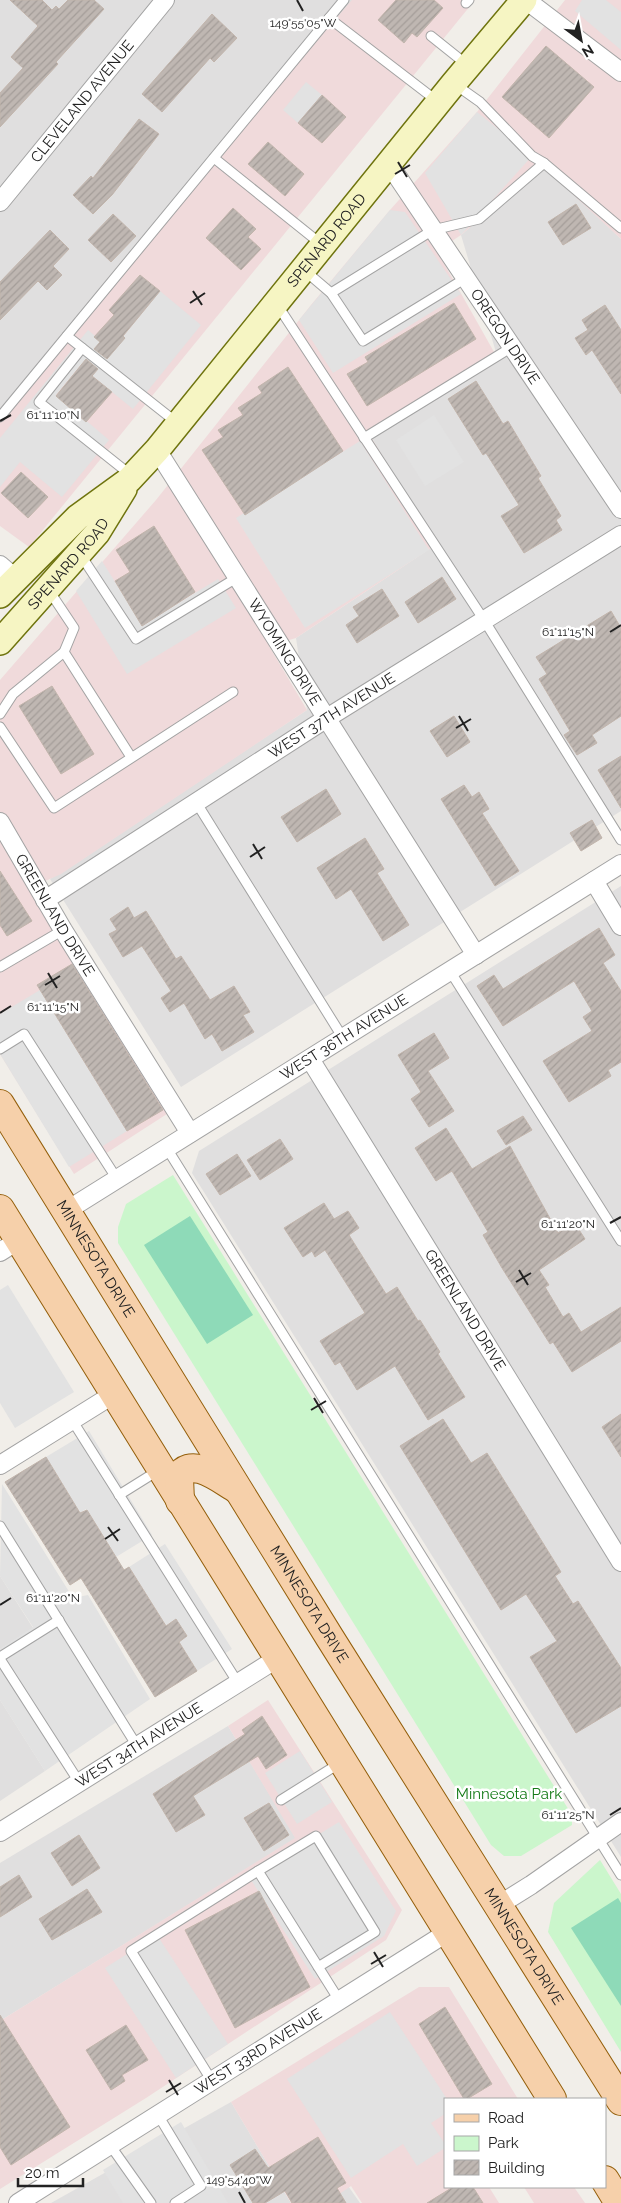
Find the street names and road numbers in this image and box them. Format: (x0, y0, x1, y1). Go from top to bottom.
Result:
street label: CLEVELAND AVENUE (27, 36, 138, 166)
street label: SPENARD ROAD (283, 190, 370, 291)
street label: OREGON DRIVE (467, 286, 544, 388)
street label: SPENARD ROAD (24, 515, 113, 613)
street label: WYOMING DRIVE (244, 595, 325, 709)
street label: WEST 37TH AVENUE (265, 669, 398, 762)
street label: GREENLAND DRIVE (12, 851, 98, 979)
street label: WEST 36TH AVENUE (277, 990, 411, 1084)
street label: MINNESOTA DRIVE (53, 1197, 139, 1321)
street label: GREENLAND DRIVE (421, 1246, 509, 1374)
street label: MINNESOTA DRIVE (266, 1542, 352, 1666)
street label: WEST 34TH AVENUE (72, 1699, 206, 1791)
street label: MINNESOTA DRIVE (480, 1885, 567, 2008)
street label: WEST 33RD AVENUE (191, 2005, 325, 2098)

